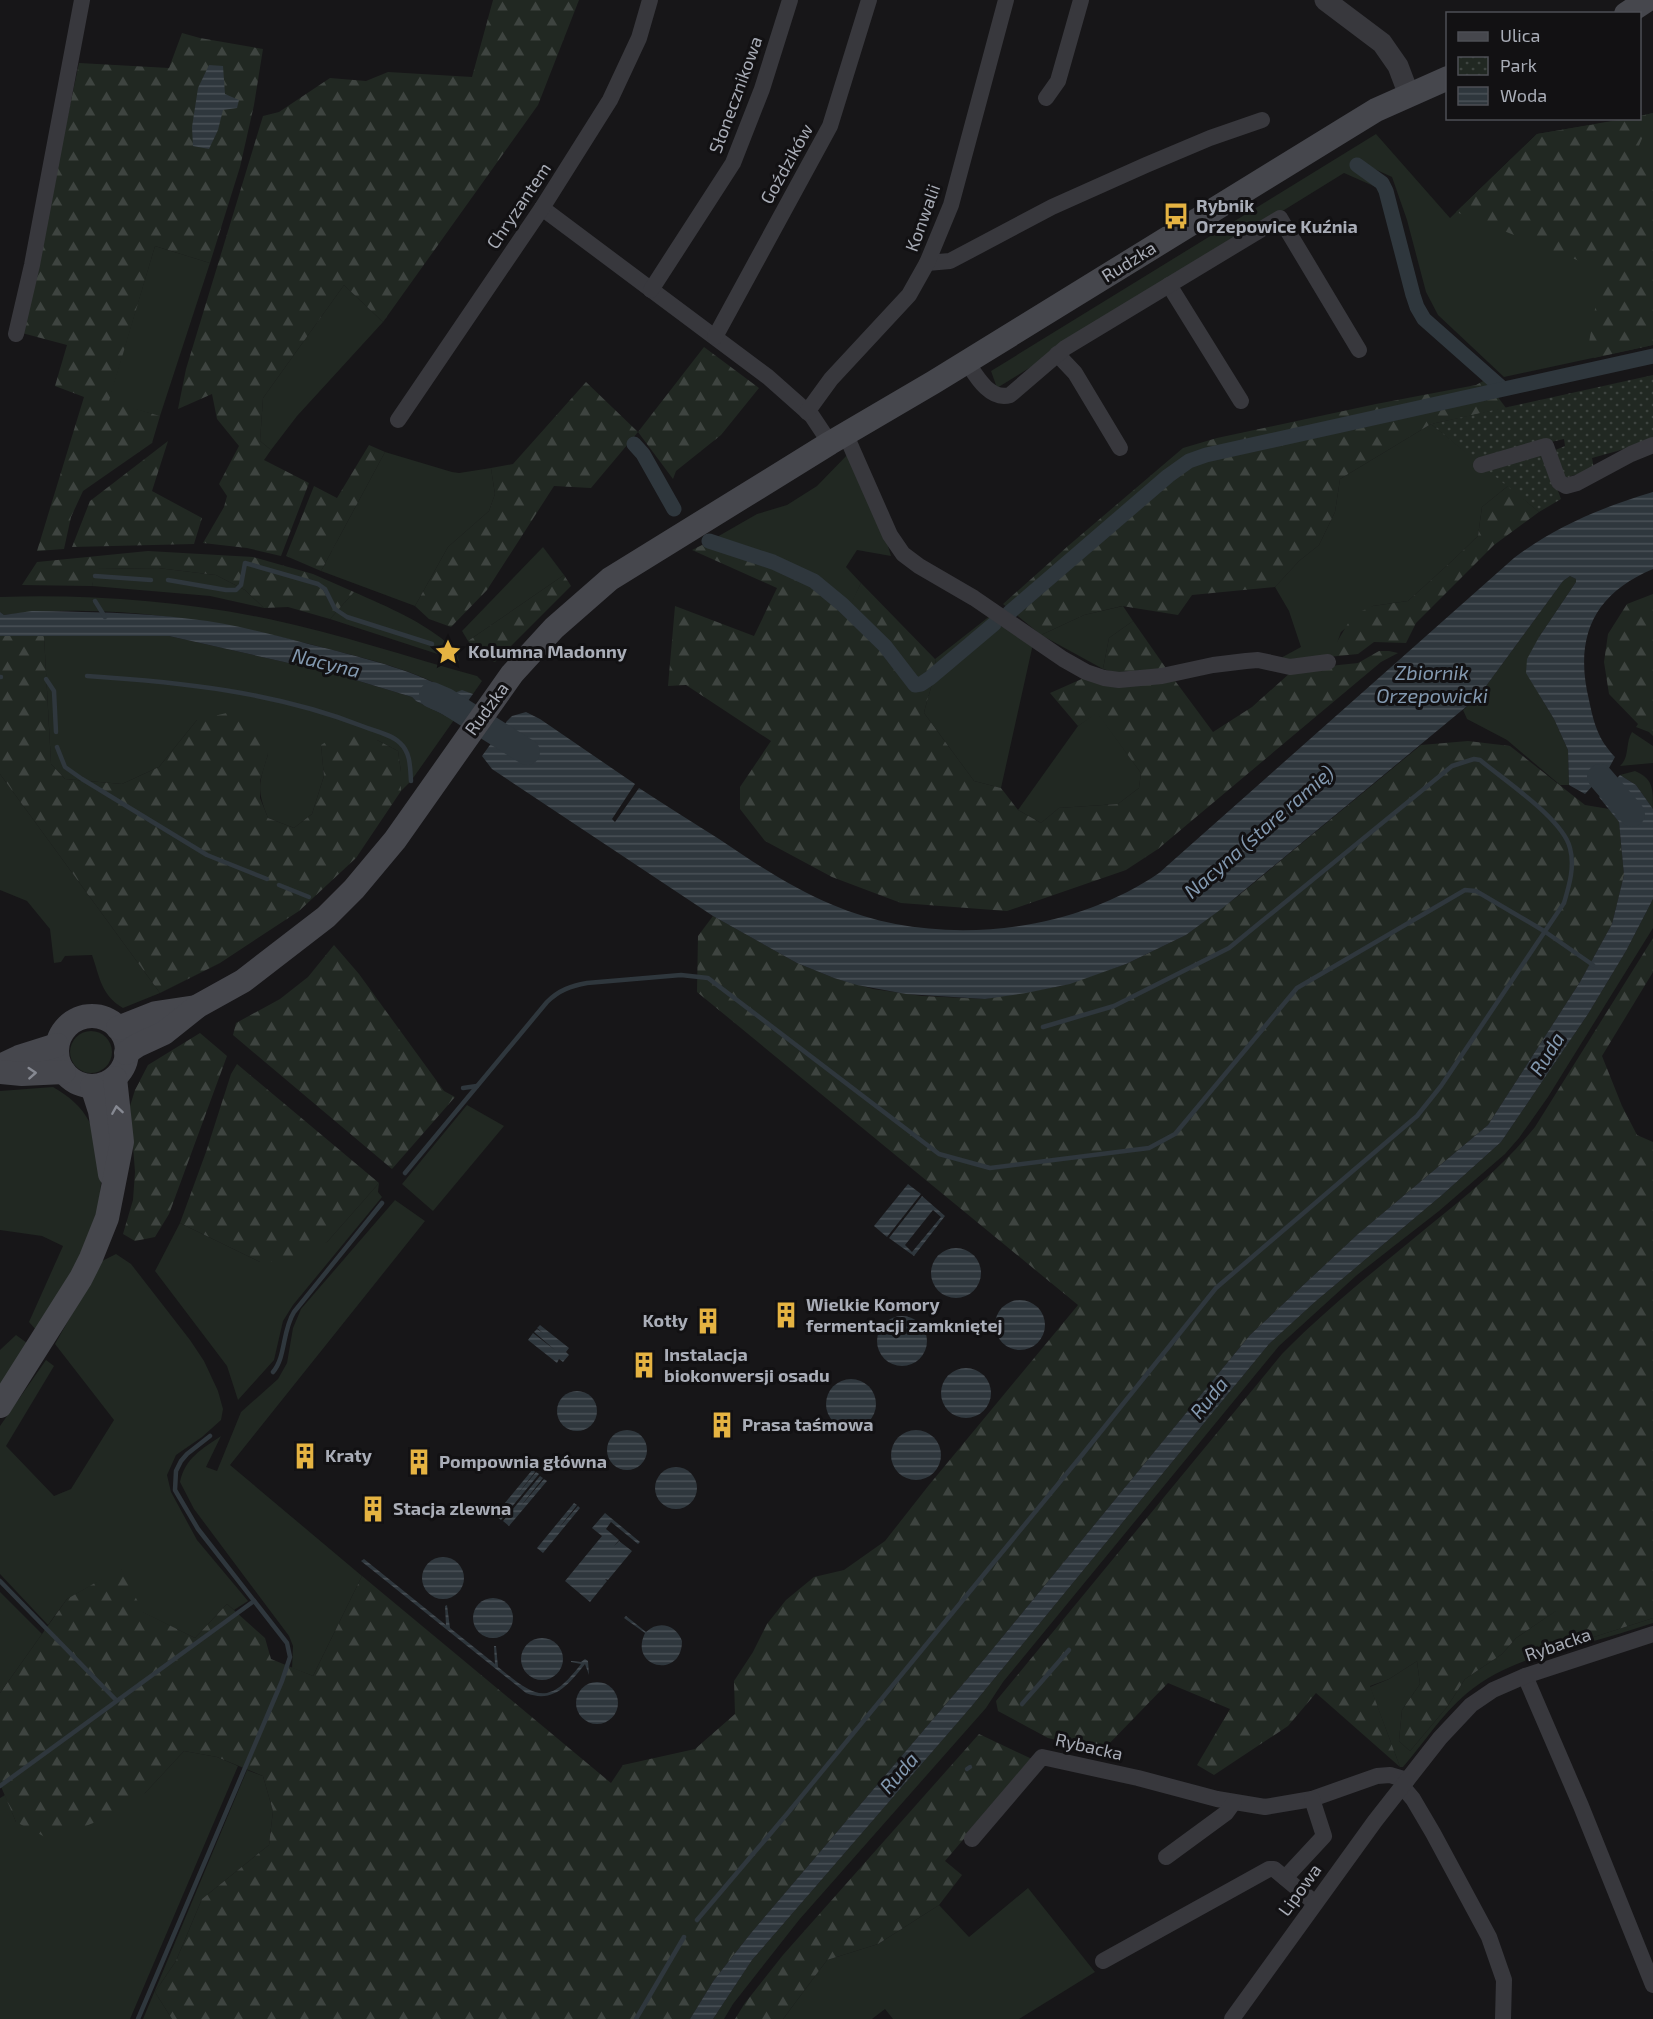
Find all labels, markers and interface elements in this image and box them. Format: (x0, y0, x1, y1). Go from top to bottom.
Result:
legend (1446, 12, 1641, 120)
text: Ulica (1500, 24, 1540, 46)
street label: Słonecznikowa (704, 33, 766, 156)
text: Park (1500, 54, 1537, 76)
text: Woda (1500, 84, 1547, 106)
street label: Goździków (755, 119, 817, 208)
street label: Chryzantem (481, 158, 555, 253)
street label: Konwalii (900, 181, 944, 254)
place label: Rybnik Orzepowice Kuźnia (1196, 194, 1358, 237)
bus stop icon: Rybnik Orzepowice Kuźnia (1161, 201, 1191, 231)
street label: Rudzka (1097, 236, 1160, 286)
place icon: Kolumna Madonny (433, 637, 463, 667)
place label: Kolumna Madonny (468, 640, 628, 662)
water label: Nacyna (290, 642, 363, 683)
water label: Zbiornik Orzepowicki (1376, 660, 1488, 707)
street label: Rudzka (460, 678, 513, 739)
water label: Nacyna (stare ramię) (1179, 760, 1339, 903)
water label: Ruda (1524, 1027, 1569, 1080)
one-way arrow (28, 1067, 37, 1080)
one-way arrow (112, 1105, 124, 1114)
place label: Wielkie Komory fermentacji zamkniętej (806, 1293, 1003, 1336)
building icon: Wielkie Komory fermentacji zamkniętej (771, 1300, 801, 1330)
building icon: Kotły (693, 1306, 723, 1336)
place label: Kotły (642, 1309, 689, 1331)
place label: Instalacja biokonwersji osadu (664, 1343, 830, 1386)
building icon: Instalacja biokonwersji osadu (629, 1350, 659, 1380)
water label: Ruda (1184, 1372, 1232, 1423)
building icon: Prasa taśmowa (707, 1410, 737, 1440)
place label: Prasa taśmowa (742, 1413, 873, 1435)
building icon: Kraty (290, 1441, 320, 1471)
place label: Kraty (325, 1444, 373, 1466)
building icon: Pompownia główna (404, 1447, 434, 1477)
place label: Pompownia główna (439, 1450, 607, 1472)
building icon: Stacja zlewna (358, 1494, 388, 1524)
place label: Stacja zlewna (393, 1497, 511, 1519)
street label: Rybacka (1522, 1622, 1594, 1666)
street label: Rybacka (1053, 1728, 1125, 1764)
water label: Ruda (874, 1747, 923, 1798)
street label: Lipowa (1273, 1859, 1325, 1920)

